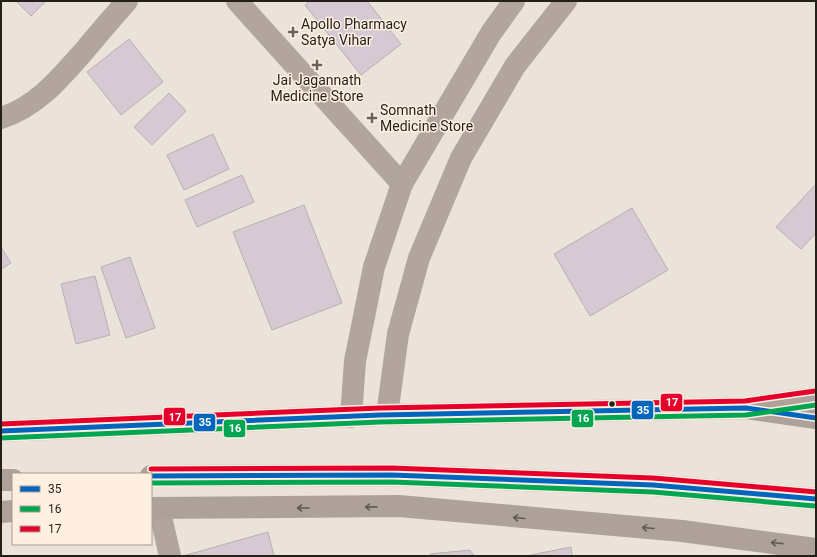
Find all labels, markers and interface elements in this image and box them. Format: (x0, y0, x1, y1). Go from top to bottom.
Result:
place label: Apollo Pharmacy Satya Vihar (301, 16, 407, 48)
marker: Apollo Pharmacy Satya Vihar (288, 27, 298, 37)
marker: Jai Jagannath Medicine Store (312, 60, 322, 70)
place label: Jai Jagannath Medicine Store (270, 72, 364, 104)
place label: Somnath Medicine Store (380, 102, 473, 134)
marker: Somnath Medicine Store (367, 113, 377, 123)
line badge: 17 (660, 393, 683, 412)
text: 17 (666, 396, 678, 409)
unlabelled marker (607, 399, 617, 409)
line badge: 35 (631, 400, 654, 420)
text: 35 (637, 404, 649, 417)
line badge: 17 (163, 407, 186, 426)
line badge: 16 (571, 409, 594, 428)
text: 17 (169, 411, 181, 424)
text: 16 (577, 412, 589, 425)
line badge: 35 (193, 413, 216, 432)
text: 35 (199, 416, 211, 429)
line badge: 16 (223, 419, 246, 438)
text: 16 (229, 422, 241, 435)
legend (12, 473, 152, 545)
text: 35 (48, 482, 62, 496)
text: 16 (48, 502, 62, 516)
one-way arrow (365, 503, 378, 511)
one-way arrow (297, 504, 310, 512)
one-way arrow (513, 514, 526, 521)
text: 17 (48, 522, 62, 536)
one-way arrow (642, 525, 655, 532)
one-way arrow (771, 540, 784, 547)

